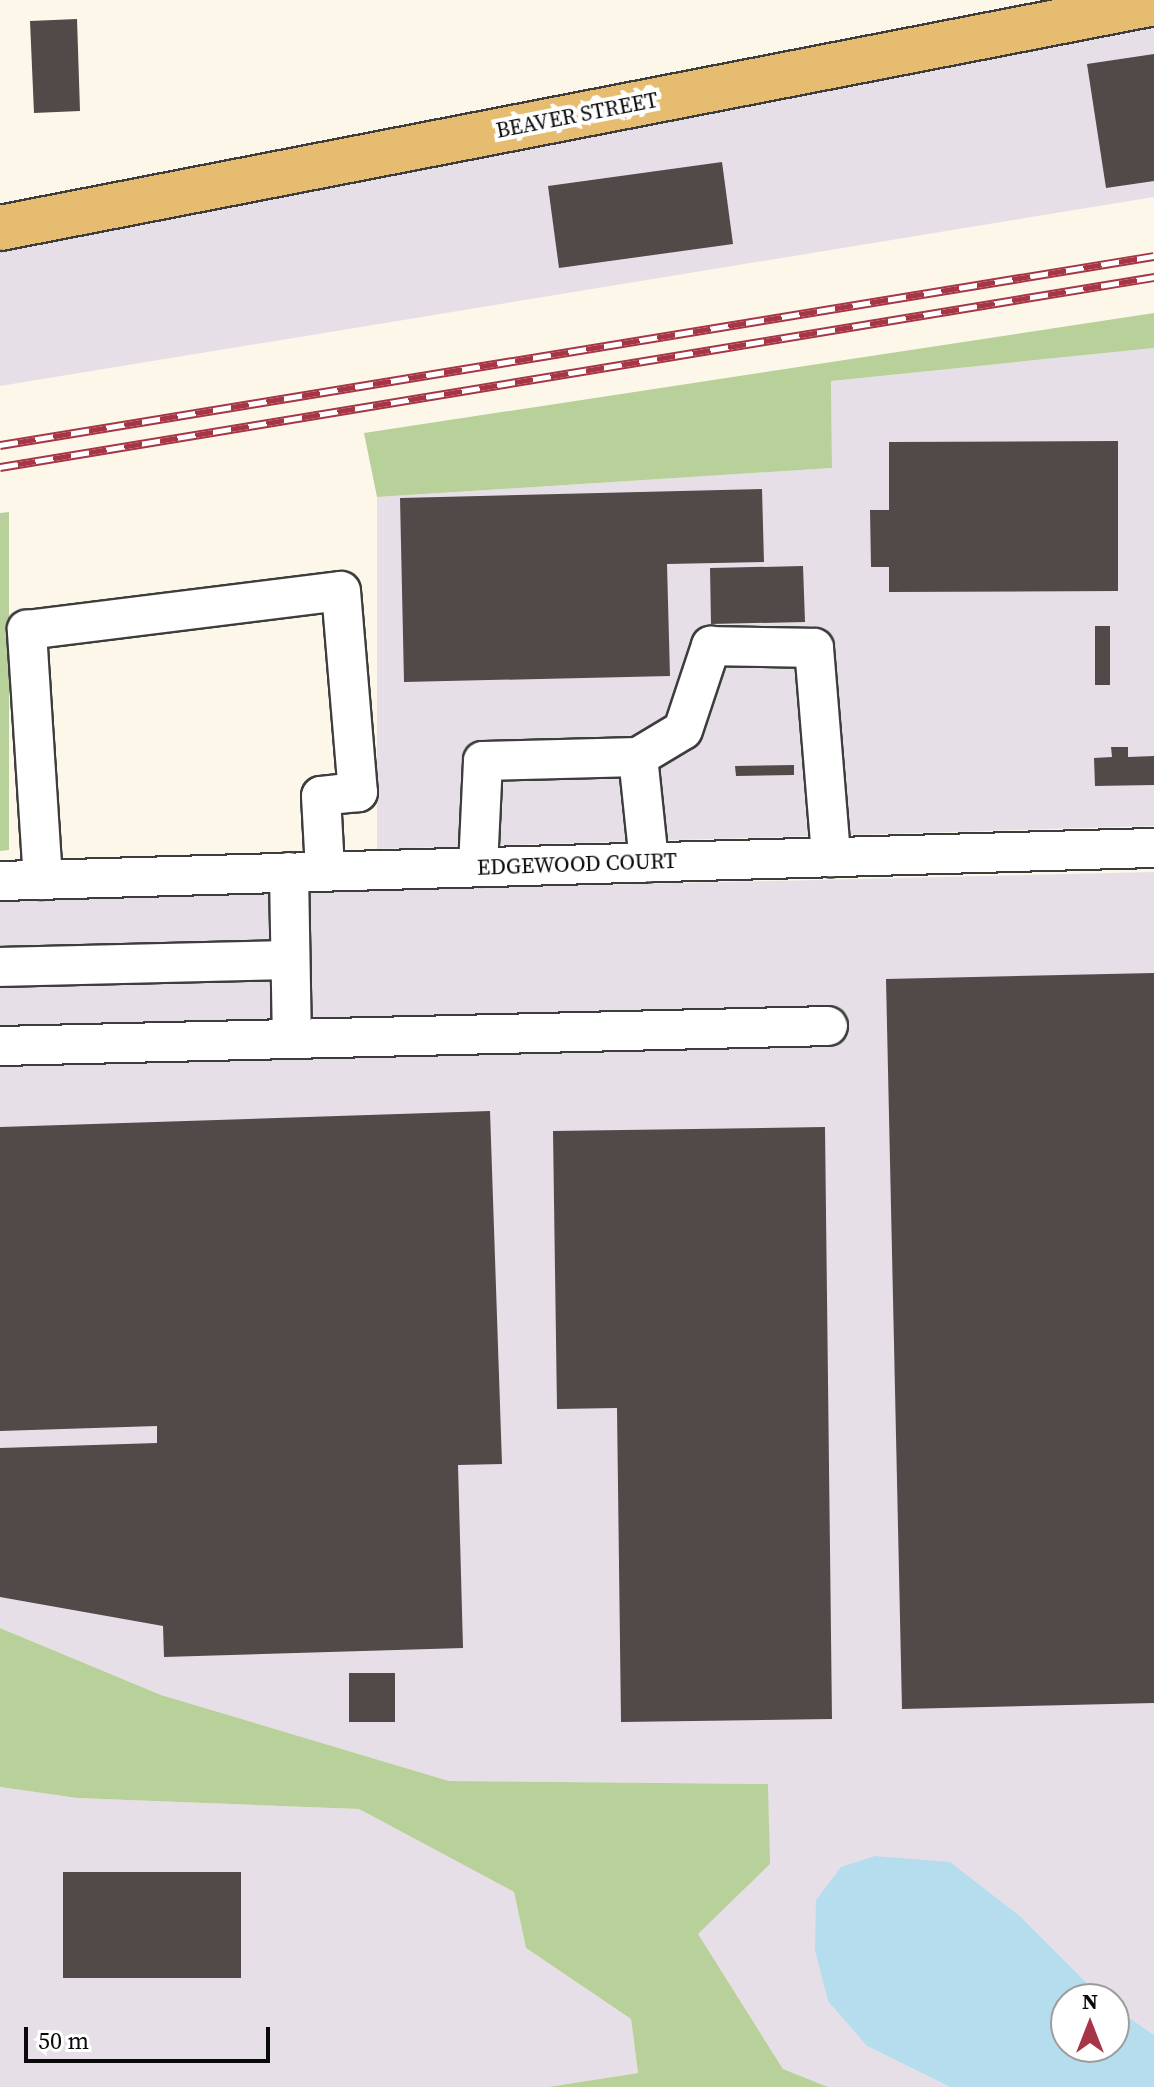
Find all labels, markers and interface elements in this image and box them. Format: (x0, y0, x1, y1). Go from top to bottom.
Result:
street label: BEAVER STREET (494, 86, 660, 144)
street label: EDGEWOOD COURT (477, 847, 677, 881)
north arrow (1050, 1983, 1130, 2063)
text: N (1082, 1986, 1098, 2016)
scale bar (28, 2011, 274, 2061)
text: 50 m (38, 2024, 89, 2057)

